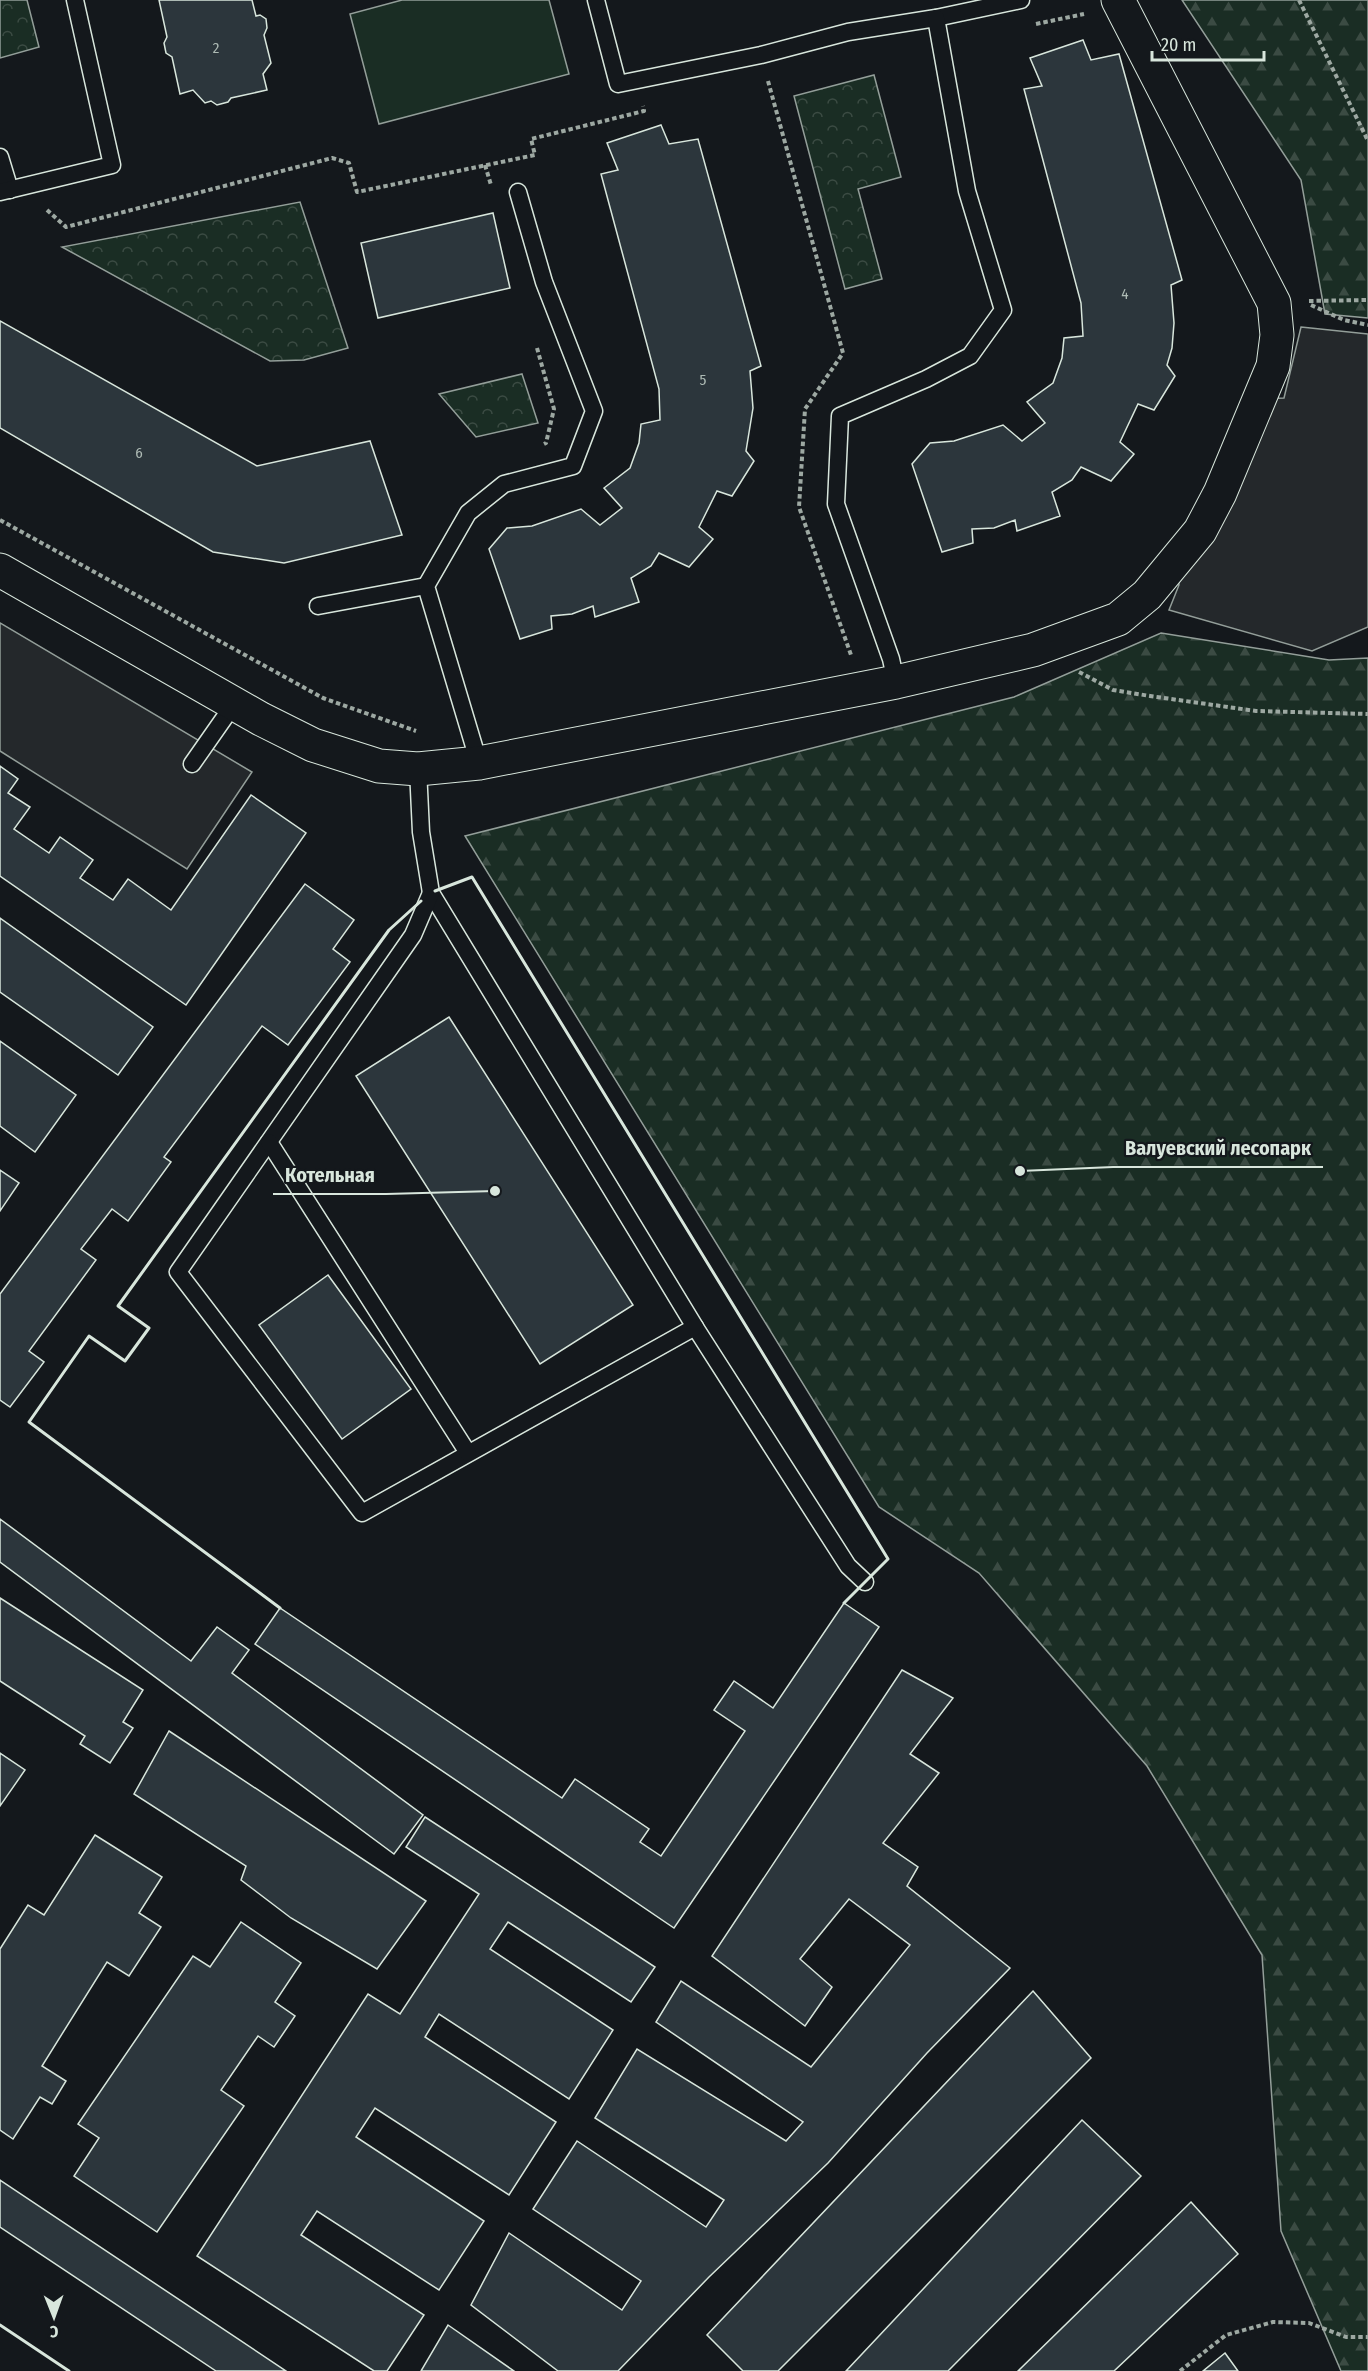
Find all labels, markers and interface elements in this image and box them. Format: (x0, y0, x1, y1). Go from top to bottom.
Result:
scale bar (1152, 24, 1264, 62)
text: 20 m (1161, 34, 1196, 56)
house number: 2 (213, 39, 220, 57)
house number: 4 (1121, 285, 1129, 303)
house number: 5 (700, 371, 707, 389)
house number: 6 (135, 444, 143, 462)
callout: Валуевский лесопарк (1113, 1129, 1323, 1167)
text: Валуевский лесопарк (1125, 1136, 1312, 1160)
callout: Котельная (273, 1156, 386, 1194)
text: Котельная (285, 1163, 375, 1187)
north arrow (24, 2287, 84, 2347)
text: С (49, 2322, 59, 2341)

